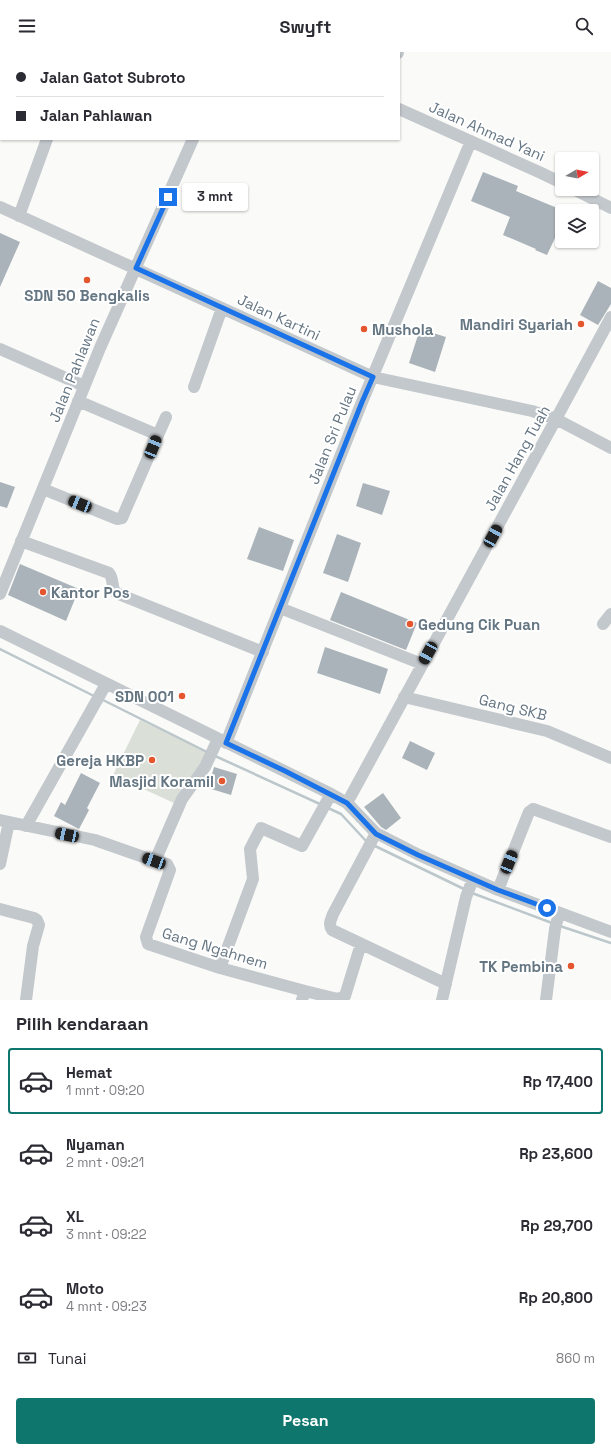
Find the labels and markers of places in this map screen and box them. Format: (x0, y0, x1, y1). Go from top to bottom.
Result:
marker: SDN 50 Bengkalis (82, 275, 92, 285)
place label: SDN 50 Bengkalis (24, 286, 150, 305)
place label: Mandiri Syariah (460, 315, 573, 334)
marker: Mandiri Syariah (576, 319, 586, 329)
place label: Mushola (372, 320, 434, 339)
marker: Mushola (359, 324, 369, 334)
place label: Kantor Pos (51, 583, 130, 602)
marker: Kantor Pos (38, 587, 48, 597)
place label: Gedung Cik Puan (418, 615, 540, 634)
marker: Gedung Cik Puan (405, 619, 415, 629)
place label: SDN 001 (115, 687, 174, 706)
marker: SDN 001 (177, 691, 187, 701)
place label: Gereja HKBP (56, 751, 144, 770)
marker: Gereja HKBP (147, 755, 157, 765)
place label: Masjid Koramil (109, 772, 214, 791)
marker: Masjid Koramil (217, 776, 227, 786)
place label: TK Pembina (479, 957, 563, 976)
marker: TK Pembina (566, 961, 576, 971)

